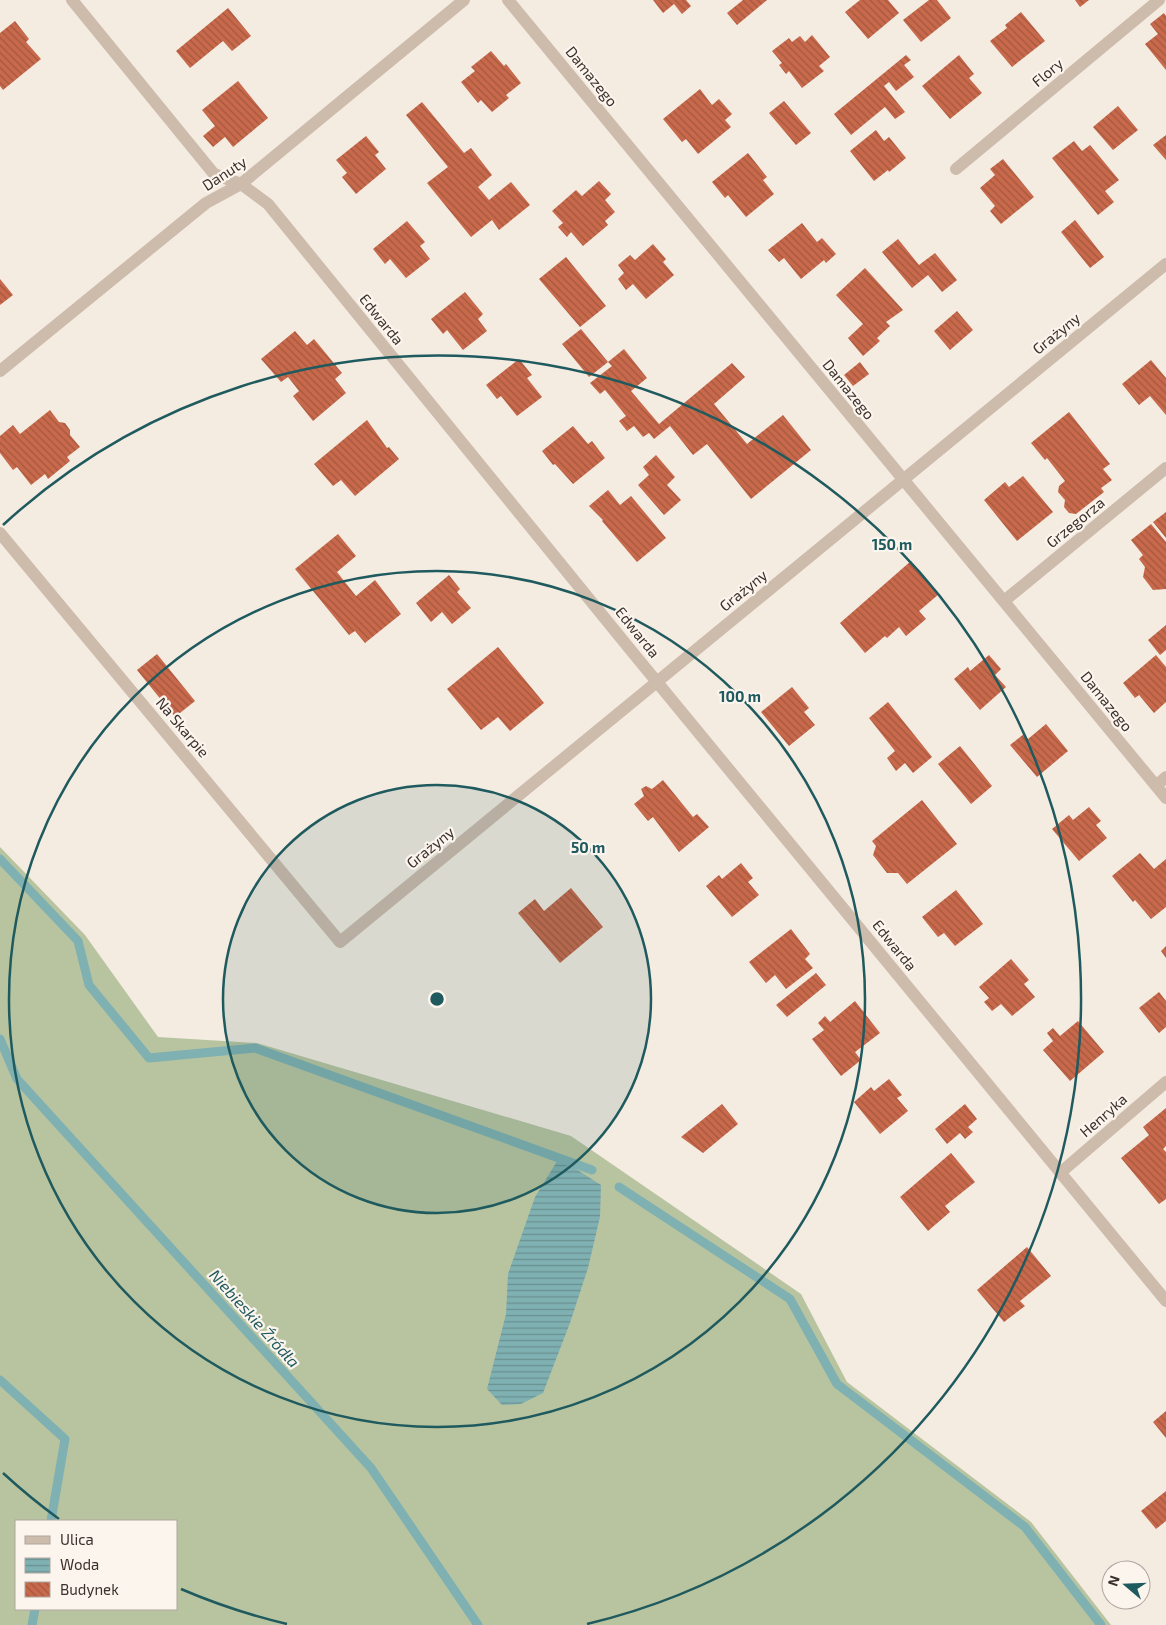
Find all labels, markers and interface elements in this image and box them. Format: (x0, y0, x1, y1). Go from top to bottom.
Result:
street label: Damazego (562, 42, 622, 110)
street label: Flory (1028, 54, 1066, 90)
street label: Danuty (198, 152, 250, 194)
street label: Edwarda (356, 290, 408, 348)
street label: Grażyny (1029, 308, 1083, 358)
street label: Damazego (819, 355, 879, 423)
street label: Grzegorza (1042, 493, 1108, 551)
text: 150 m (872, 535, 912, 553)
street label: Grażyny (716, 565, 770, 615)
street label: Edwarda (612, 603, 664, 661)
street label: Damazego (1077, 667, 1137, 735)
text: 100 m (719, 687, 761, 705)
street label: Na Skarpie (153, 693, 213, 761)
street label: Grażyny (403, 822, 457, 872)
text: 50 m (571, 838, 605, 856)
street label: Edwarda (869, 916, 921, 974)
centre of rings (428, 990, 446, 1008)
street label: Henryka (1076, 1090, 1130, 1140)
water label: Niebieskie Źródła (206, 1265, 304, 1371)
legend (15, 1520, 178, 1610)
text: Ulica (60, 1530, 94, 1548)
text: Woda (60, 1555, 99, 1573)
north arrow (1101, 1560, 1151, 1610)
text: N (1104, 1573, 1123, 1588)
text: Budynek (60, 1580, 119, 1598)

